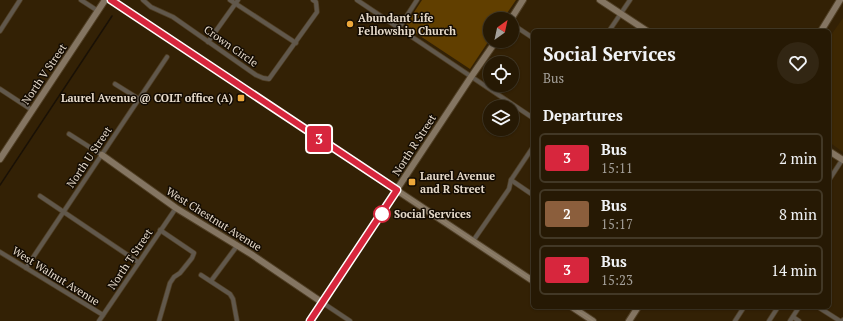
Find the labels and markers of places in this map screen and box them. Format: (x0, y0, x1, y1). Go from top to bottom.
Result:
place label: Abundant Life Fellowship Church (358, 11, 456, 38)
marker: Abundant Life Fellowship Church (345, 19, 355, 29)
place label: Laurel Avenue @ COLT office (A) (61, 91, 233, 105)
marker: Laurel Avenue @ COLT office (A) (236, 93, 246, 103)
place label: Laurel Avenue and R Street (420, 169, 495, 196)
marker: Laurel Avenue and R Street (407, 177, 417, 187)
marker: Social Services (373, 205, 391, 223)
place label: Social Services (394, 207, 471, 221)

